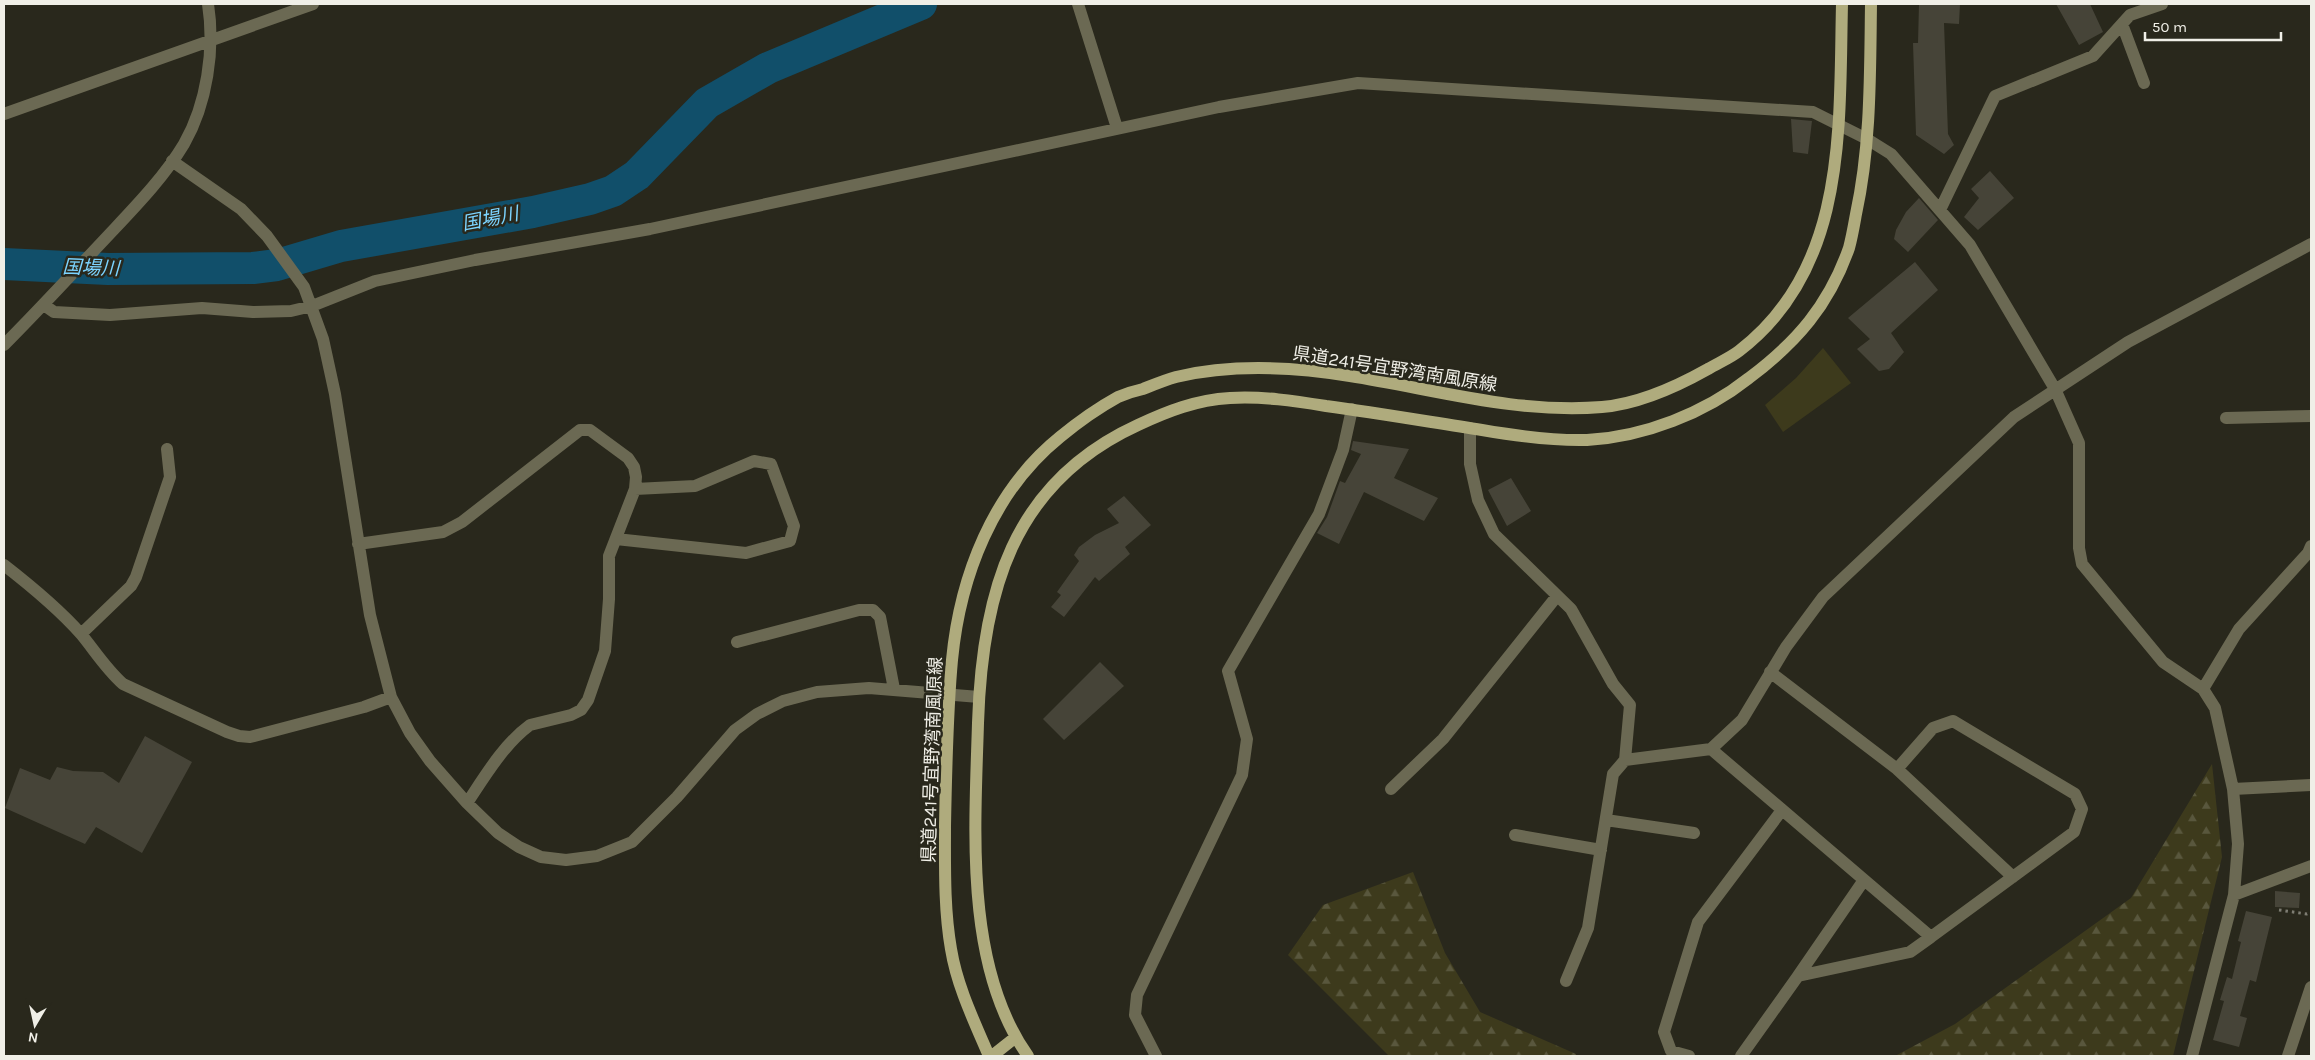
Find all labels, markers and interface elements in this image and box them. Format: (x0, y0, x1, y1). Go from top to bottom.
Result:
scale bar (2145, 10, 2281, 42)
text: 50 m (2152, 18, 2187, 36)
water label: 国場川 (460, 202, 522, 235)
water label: 国場川 (62, 256, 122, 280)
street label: 県道241号宜野湾南風原線 (1291, 342, 1499, 396)
street label: 県道241号宜野湾南風原線 (917, 656, 947, 864)
north arrow (10, 1000, 60, 1050)
text: N (27, 1028, 39, 1047)

